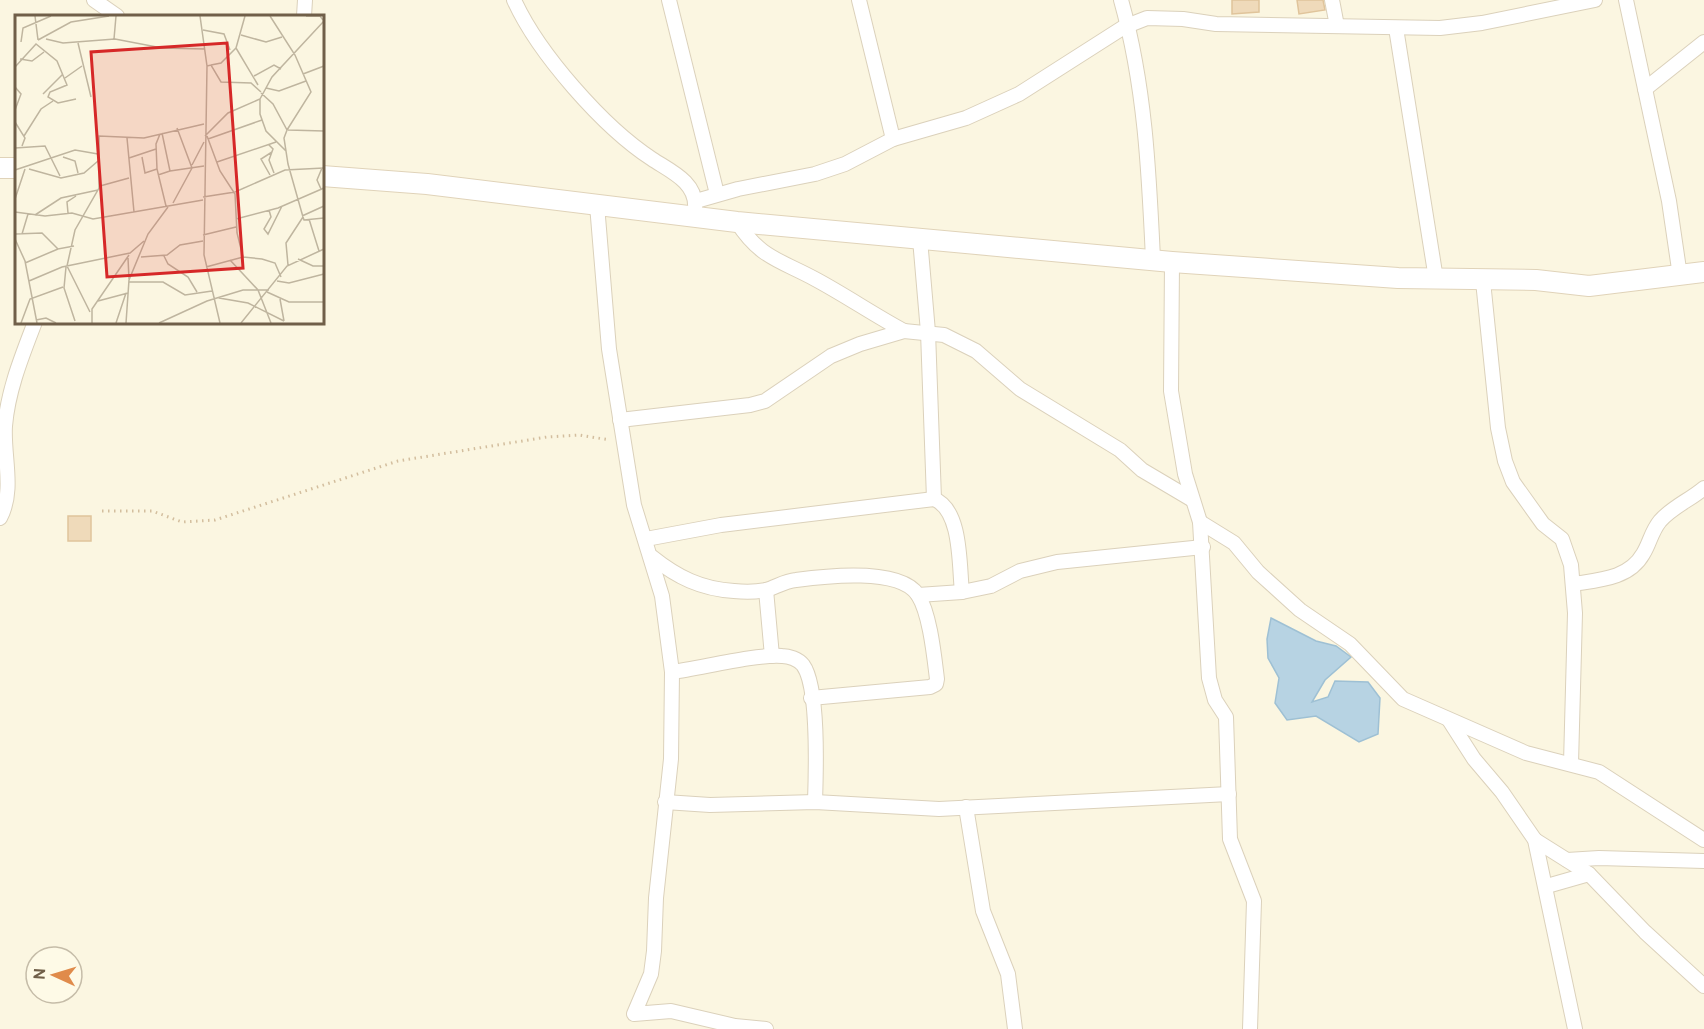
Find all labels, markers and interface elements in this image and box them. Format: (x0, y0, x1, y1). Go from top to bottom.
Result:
inset map (15, 15, 324, 324)
north arrow (24, 945, 84, 1005)
text: N (31, 968, 51, 981)

